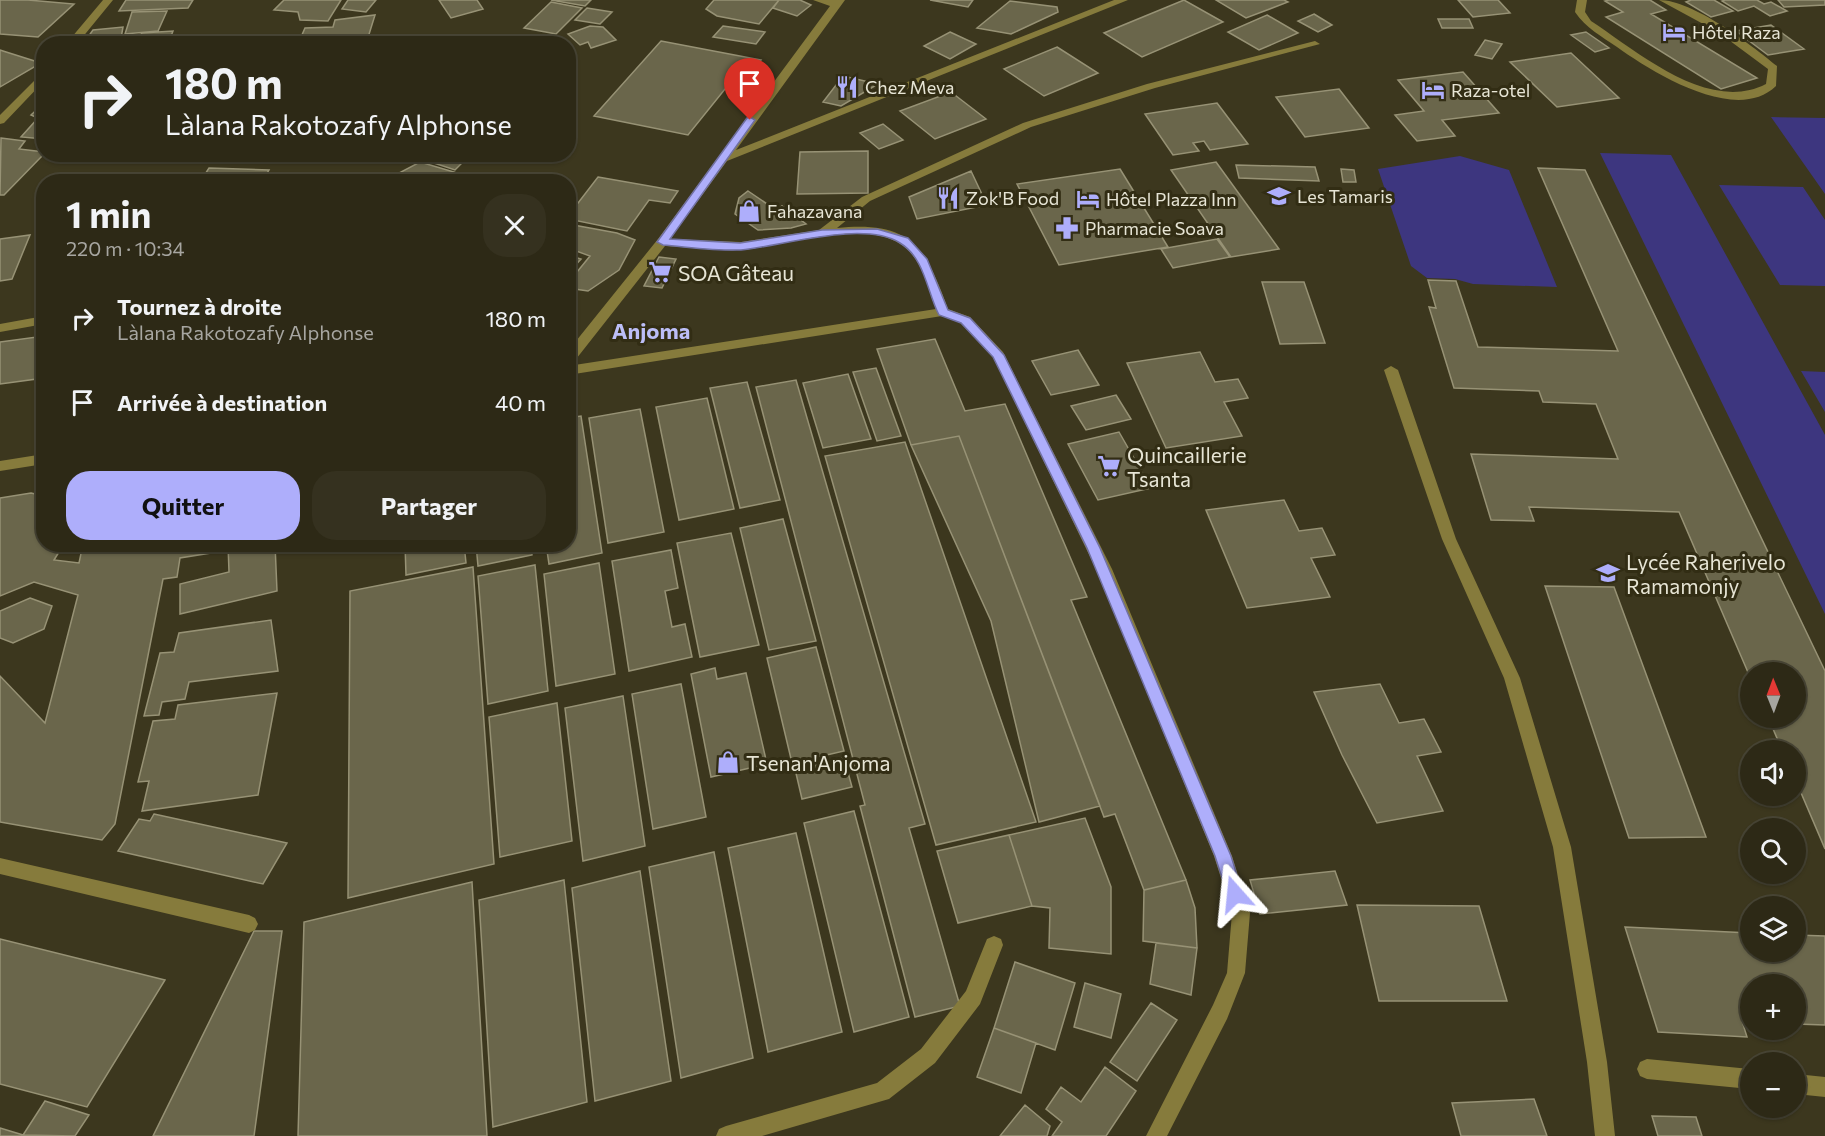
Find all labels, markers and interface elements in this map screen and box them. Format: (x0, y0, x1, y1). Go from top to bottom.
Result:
hotel icon: Hôtel Raza (1661, 19, 1687, 45)
place label: Hôtel Raza (1692, 21, 1781, 43)
text: 180 m (165, 56, 283, 108)
pin (724, 58, 775, 120)
icon: right (66, 60, 144, 138)
icon: arrive (733, 67, 766, 100)
restaurant icon: Chez Meva (834, 74, 860, 100)
place label: Chez Meva (865, 76, 954, 98)
hotel icon: Raza-otel (1420, 77, 1446, 103)
place label: Raza-otel (1451, 79, 1530, 101)
text: Làlana Rakotozafy Alphonse (165, 108, 512, 141)
school or university icon: Les Tamaris (1266, 183, 1292, 209)
restaurant icon: Zok'B Food (935, 185, 961, 211)
place label: Les Tamaris (1297, 185, 1393, 207)
hotel icon: Hôtel Plazza Inn (1075, 186, 1101, 212)
place label: Zok'B Food (966, 187, 1059, 209)
place label: Hôtel Plazza Inn (1106, 188, 1237, 210)
text: 1 min (66, 191, 151, 235)
button: close (483, 194, 546, 257)
shop icon: Fahazavana (736, 198, 762, 224)
place label: Fahazavana (767, 200, 862, 222)
pharmacy icon: Pharmacie Soava (1054, 215, 1080, 241)
place label: Pharmacie Soava (1085, 217, 1224, 239)
text: 220 m · 10:34 (66, 236, 185, 260)
supermarket icon: SOA Gâteau (647, 259, 673, 285)
place label: SOA Gâteau (678, 260, 794, 285)
text: Tournez à droite (117, 293, 282, 320)
icon: right (66, 302, 99, 335)
text: 180 m (485, 305, 546, 332)
district label: Anjoma (612, 317, 690, 344)
text: Làlana Rakotozafy Alphonse (117, 320, 374, 344)
icon: arrive (66, 386, 99, 419)
text: Arrivée à destination (117, 389, 327, 416)
text: 40 m (495, 389, 546, 416)
place label: Quincaillerie Tsanta (1127, 442, 1247, 491)
supermarket icon: Quincaillerie Tsanta (1096, 453, 1122, 479)
button: Quitter (66, 471, 300, 540)
button: Partager (312, 471, 546, 540)
place label: Lycée Raherivelo Ramamonjy (1626, 549, 1786, 598)
school or university icon: Lycée Raherivelo Ramamonjy (1595, 560, 1621, 586)
north arrow (1740, 662, 1806, 728)
map controls (1740, 662, 1806, 1118)
button: sound (1740, 740, 1806, 806)
shop icon: Tsenan'Anjoma (715, 749, 741, 775)
place label: Tsenan'Anjoma (746, 750, 890, 775)
button: search (1740, 818, 1806, 884)
position arrow (1203, 862, 1267, 926)
button: layers (1740, 896, 1806, 962)
button: + (1740, 974, 1806, 1040)
button: − (1740, 1052, 1806, 1118)

